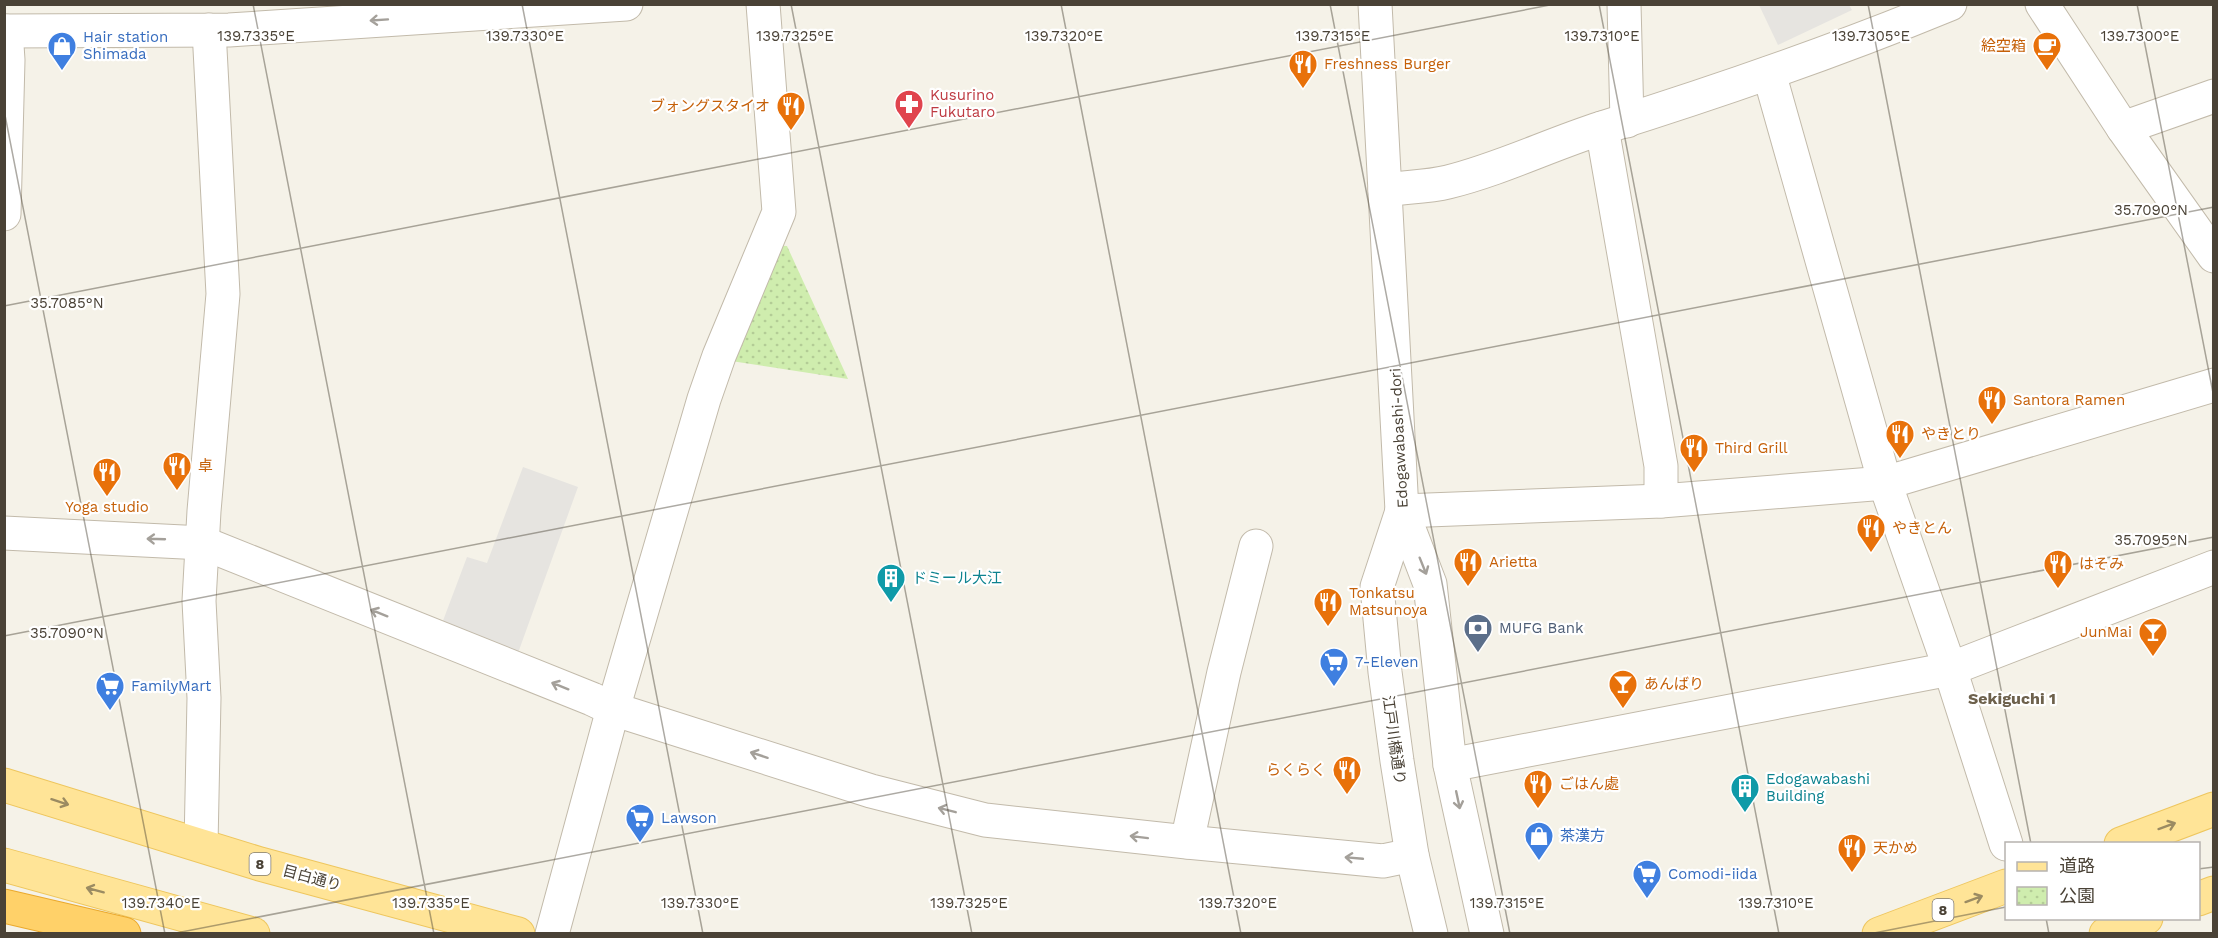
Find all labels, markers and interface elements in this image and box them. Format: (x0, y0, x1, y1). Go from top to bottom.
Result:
one-way arrow (370, 14, 390, 25)
text: 139.7335°E (217, 27, 295, 45)
text: 139.7330°E (486, 27, 564, 45)
text: 139.7325°E (756, 27, 834, 45)
text: 139.7320°E (1025, 27, 1103, 45)
text: 139.7315°E (1296, 27, 1370, 45)
text: 139.7310°E (1564, 27, 1640, 45)
text: 139.7305°E (1832, 27, 1910, 45)
text: 139.7300°E (2101, 27, 2179, 45)
place label: Hair station Shimada (83, 28, 168, 63)
shop icon: Hair station Shimada (46, 30, 78, 72)
cafe icon: 絵空箱 (2031, 30, 2063, 72)
place label: 絵空箱 (1981, 37, 2026, 55)
restaurant icon: Freshness Burger (1287, 48, 1319, 90)
place label: Freshness Burger (1324, 55, 1451, 73)
place label: Kusurino Fukutaro (930, 86, 995, 121)
pharmacy icon: Kusurino Fukutaro (893, 88, 925, 130)
restaurant icon: ブォングスタイオ (775, 90, 807, 132)
place label: ブォングスタイオ (650, 97, 770, 115)
text: 35.7090°N (2114, 201, 2188, 219)
text: 35.7085°N (30, 294, 104, 312)
street label: Edogawabashi-dori (1386, 368, 1412, 508)
restaurant icon: Santora Ramen (1976, 384, 2008, 426)
place label: Santora Ramen (2013, 391, 2125, 409)
restaurant icon: やきとり (1884, 418, 1916, 460)
place label: やきとり (1921, 425, 1981, 443)
restaurant icon: Third Grill (1678, 432, 1710, 474)
place label: Third Grill (1715, 439, 1788, 457)
restaurant icon: 卓 (161, 450, 193, 492)
restaurant icon: Yoga studio (91, 456, 123, 498)
place label: 卓 (198, 457, 213, 475)
place label: Yoga studio (65, 498, 149, 516)
restaurant icon: やきとん (1855, 512, 1887, 554)
place label: やきとん (1892, 519, 1952, 537)
text: 35.7095°N (2114, 531, 2188, 549)
one-way arrow (146, 533, 166, 545)
restaurant icon: Arietta (1452, 546, 1484, 588)
restaurant icon: はそみ (2042, 548, 2074, 590)
place label: Arietta (1489, 553, 1538, 571)
place label: はそみ (2079, 555, 2124, 573)
one-way arrow (1419, 556, 1430, 575)
building icon: ドミール大江 (875, 562, 907, 604)
place label: ドミール大江 (912, 569, 1002, 587)
place label: Tonkatsu Matsunoya (1349, 584, 1428, 619)
restaurant icon: Tonkatsu Matsunoya (1312, 586, 1344, 628)
one-way arrow (370, 607, 389, 618)
bank icon: MUFG Bank (1462, 612, 1494, 654)
bar icon: JunMai (2137, 616, 2169, 658)
place label: MUFG Bank (1499, 619, 1584, 637)
place label: JunMai (2080, 623, 2132, 641)
text: 35.7090°N (30, 624, 104, 642)
supermarket icon: 7-Eleven (1318, 646, 1350, 688)
place label: 7-Eleven (1355, 653, 1419, 671)
bar icon: あんばり (1607, 668, 1639, 710)
supermarket icon: FamilyMart (94, 670, 126, 712)
place label: あんばり (1644, 675, 1704, 693)
place label: FamilyMart (131, 677, 212, 695)
one-way arrow (551, 680, 570, 691)
district label: Sekiguchi 1 (1968, 689, 2056, 708)
street label: 江戸川橋通り (1379, 694, 1409, 786)
one-way arrow (750, 749, 769, 760)
restaurant icon: らくらく (1331, 754, 1363, 796)
place label: らくらく (1266, 761, 1326, 779)
restaurant icon: ごはん處 (1522, 768, 1554, 810)
place label: Edogawabashi Building (1766, 770, 1870, 805)
building icon: Edogawabashi Building (1729, 772, 1761, 814)
place label: ごはん處 (1559, 775, 1619, 793)
one-way arrow (1452, 790, 1464, 809)
one-way arrow (50, 798, 69, 809)
supermarket icon: Lawson (624, 802, 656, 844)
one-way arrow (937, 803, 956, 815)
place label: Lawson (661, 809, 717, 827)
shop icon: 茶漢方 (1523, 820, 1555, 862)
one-way arrow (2157, 820, 2176, 831)
place label: 茶漢方 (1560, 827, 1605, 845)
one-way arrow (1130, 831, 1150, 842)
restaurant icon: 天かめ (1836, 832, 1868, 874)
place label: 天かめ (1873, 839, 1918, 857)
legend (2005, 842, 2200, 920)
one-way arrow (1345, 852, 1365, 863)
road number: 8 (250, 853, 270, 875)
text: 道路 (2059, 855, 2095, 876)
supermarket icon: Comodi-iida (1631, 858, 1663, 900)
street label: 目白通り (281, 862, 343, 894)
place label: Comodi-iida (1668, 865, 1758, 883)
one-way arrow (86, 883, 105, 895)
text: 公園 (2059, 885, 2095, 906)
one-way arrow (1964, 892, 1983, 903)
text: 139.7340°E (122, 894, 200, 912)
text: 139.7335°E (392, 894, 470, 912)
text: 139.7330°E (661, 894, 739, 912)
text: 139.7325°E (930, 894, 1008, 912)
text: 139.7320°E (1199, 894, 1277, 912)
text: 139.7315°E (1470, 894, 1544, 912)
text: 139.7310°E (1738, 894, 1814, 912)
road number: 8 (1932, 899, 1954, 921)

